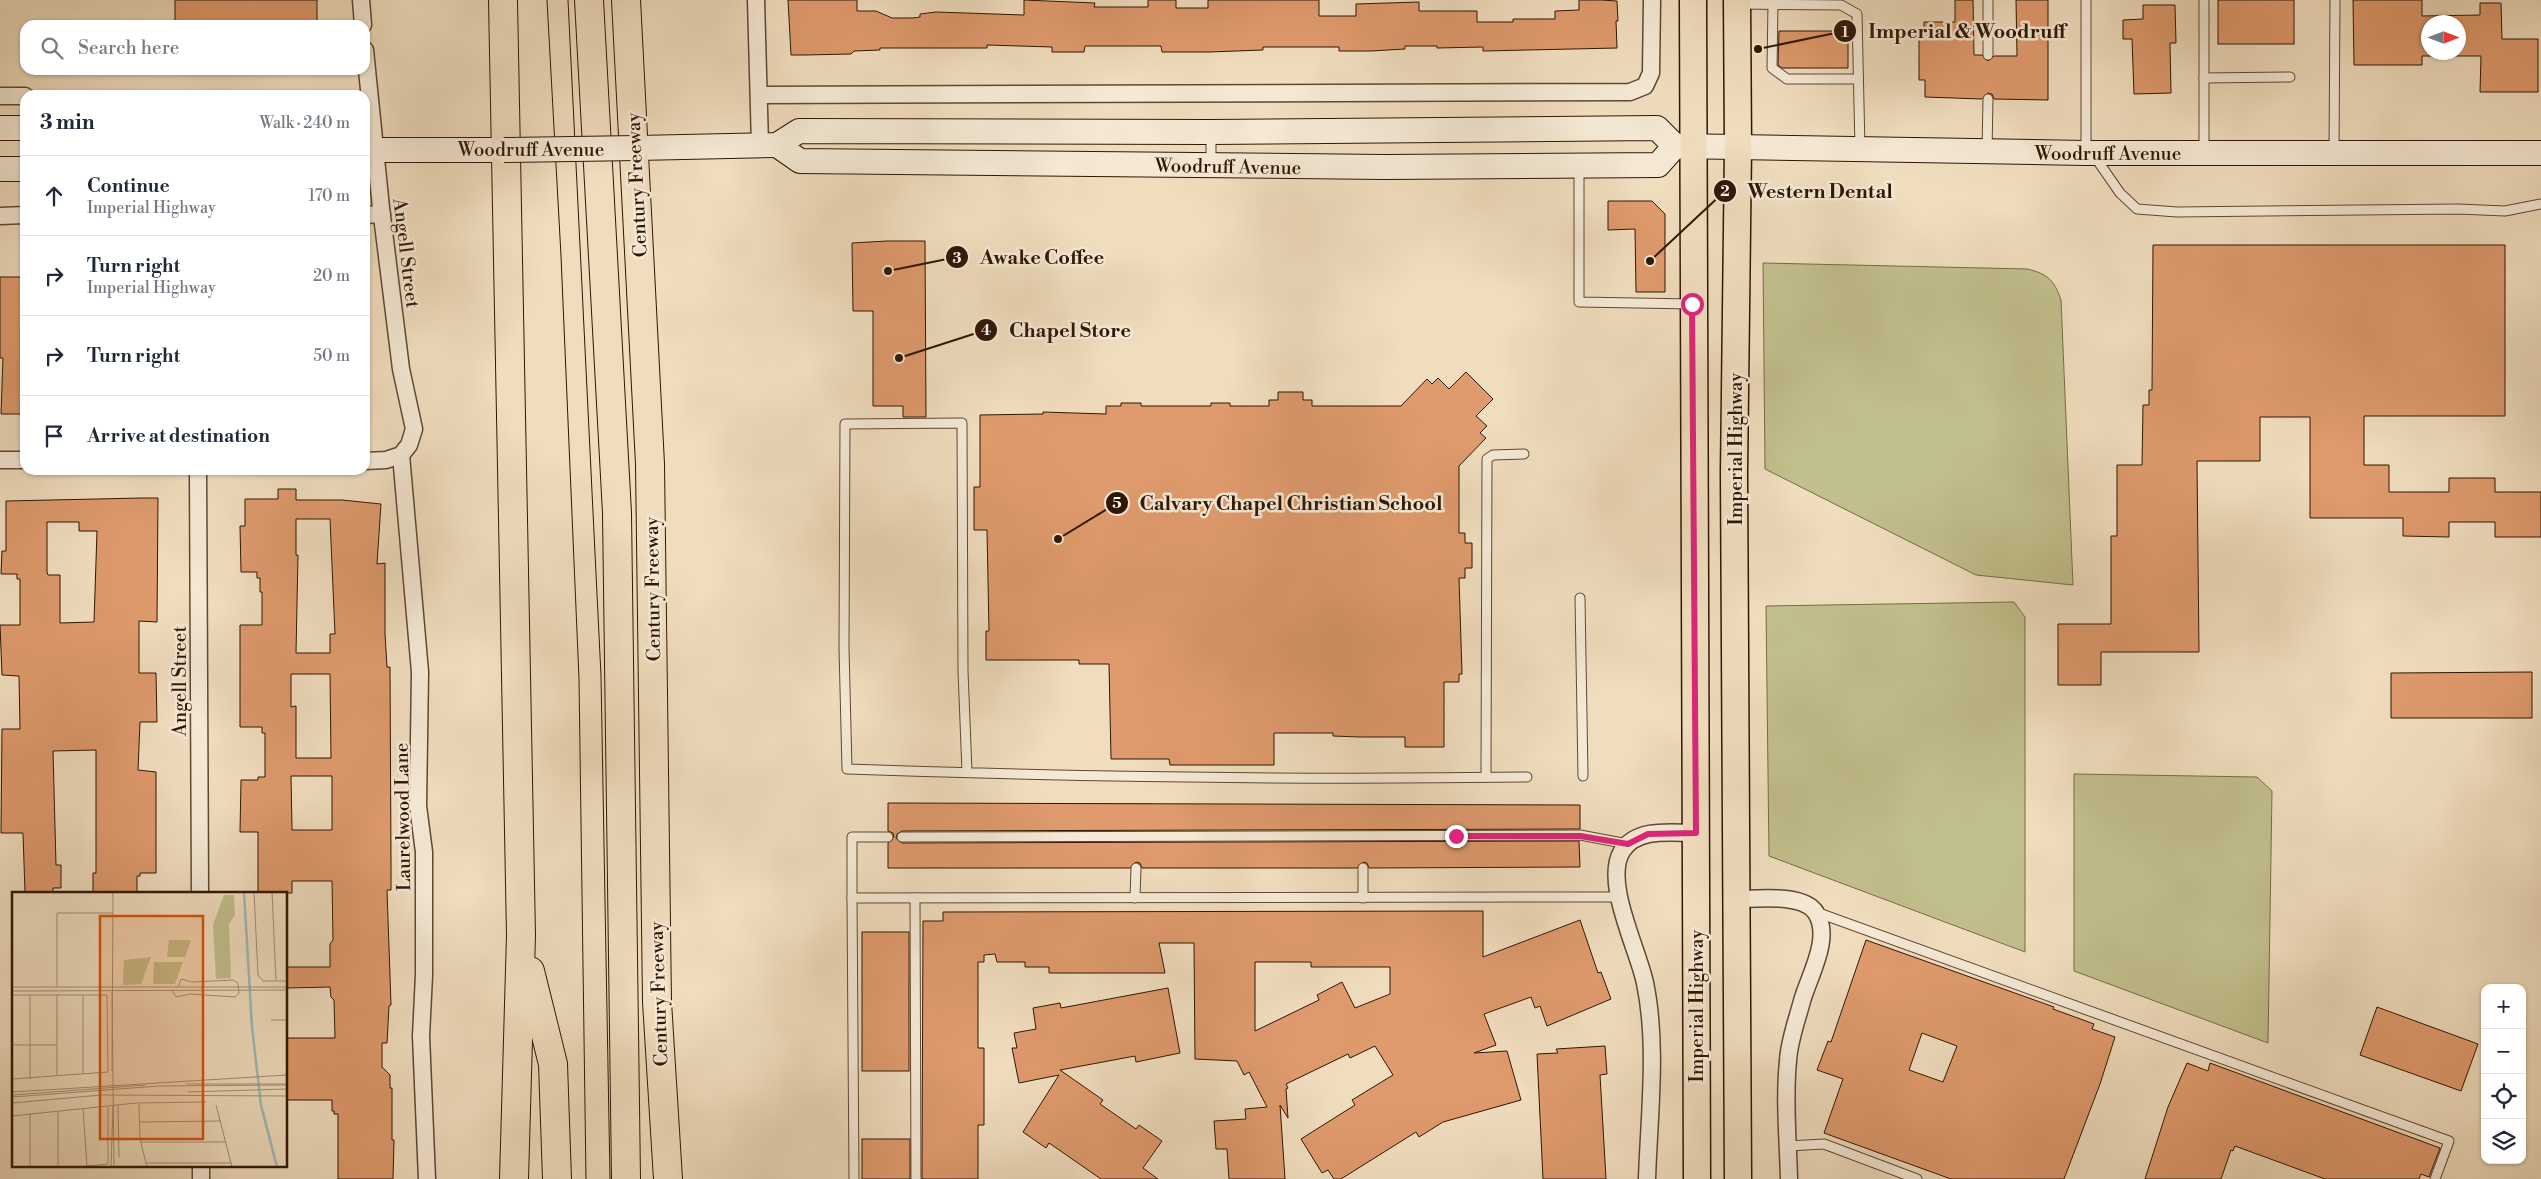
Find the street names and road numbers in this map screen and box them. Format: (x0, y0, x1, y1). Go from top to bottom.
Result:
street label: Century Freeway (621, 111, 653, 258)
street label: Woodruff Avenue (457, 138, 604, 162)
street label: Woodruff Avenue (2034, 142, 2181, 166)
street label: Woodruff Avenue (1154, 154, 1301, 180)
street label: Angell Street (387, 196, 425, 310)
street label: Imperial Highway (1724, 372, 1748, 525)
street label: Century Freeway (640, 516, 666, 662)
street label: Angell Street (168, 626, 192, 737)
street label: Laurelwood Lane (390, 743, 416, 891)
street label: Century Freeway (644, 920, 674, 1067)
street label: Imperial Highway (1685, 929, 1709, 1082)

